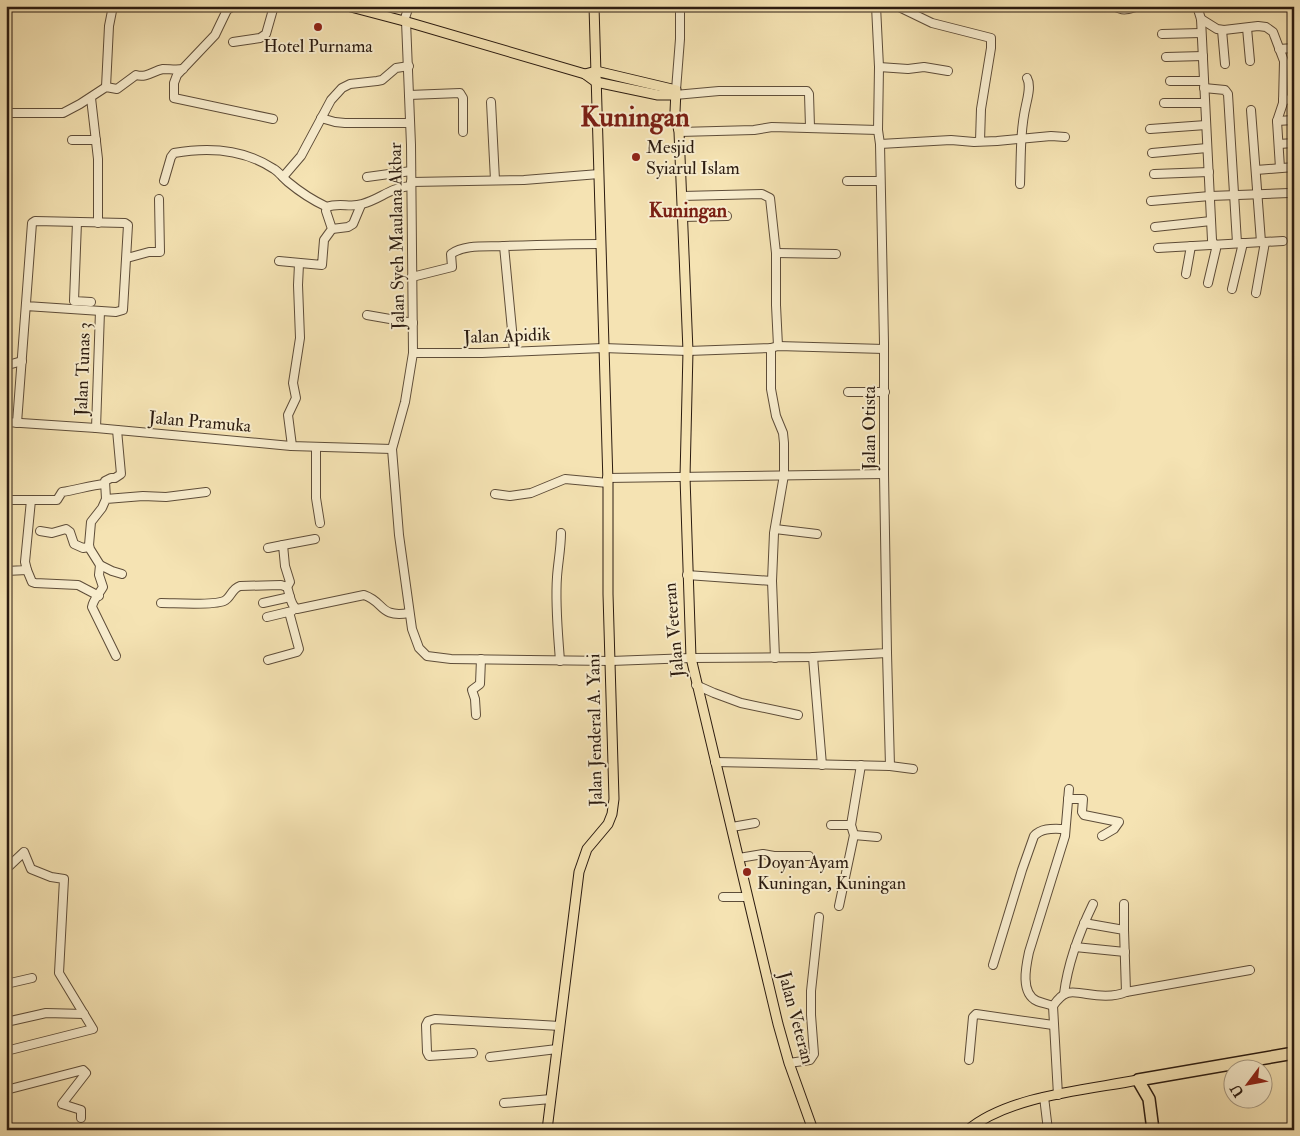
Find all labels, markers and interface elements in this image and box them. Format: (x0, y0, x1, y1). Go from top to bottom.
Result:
marker: Hotel Purnama (312, 21, 324, 33)
place label: Hotel Purnama (263, 35, 373, 58)
district label: Kuningan (580, 100, 690, 135)
place label: Mesjid Syiarul Islam (646, 136, 740, 180)
street label: Jalan Syeh Maulana Akbar (384, 142, 410, 331)
marker: Mesjid Syiarul Islam (630, 151, 642, 163)
district label: Kuningan (649, 198, 728, 224)
street label: Jalan Tunas 3 (70, 322, 96, 417)
street label: Jalan Apidik (462, 323, 551, 349)
street label: Jalan Otista (858, 385, 881, 471)
street label: Jalan Pramuka (147, 406, 253, 438)
street label: Jalan Veteran (658, 582, 690, 679)
street label: Jalan Jenderal A. Yani (582, 653, 608, 808)
place label: Doyan Ayam Kuningan, Kuningan (757, 851, 906, 895)
marker: Doyan Ayam Kuningan, Kuningan (741, 866, 753, 878)
street label: Jalan Veteran (772, 968, 819, 1067)
north arrow (1222, 1058, 1272, 1108)
text: U (1227, 1081, 1248, 1100)

